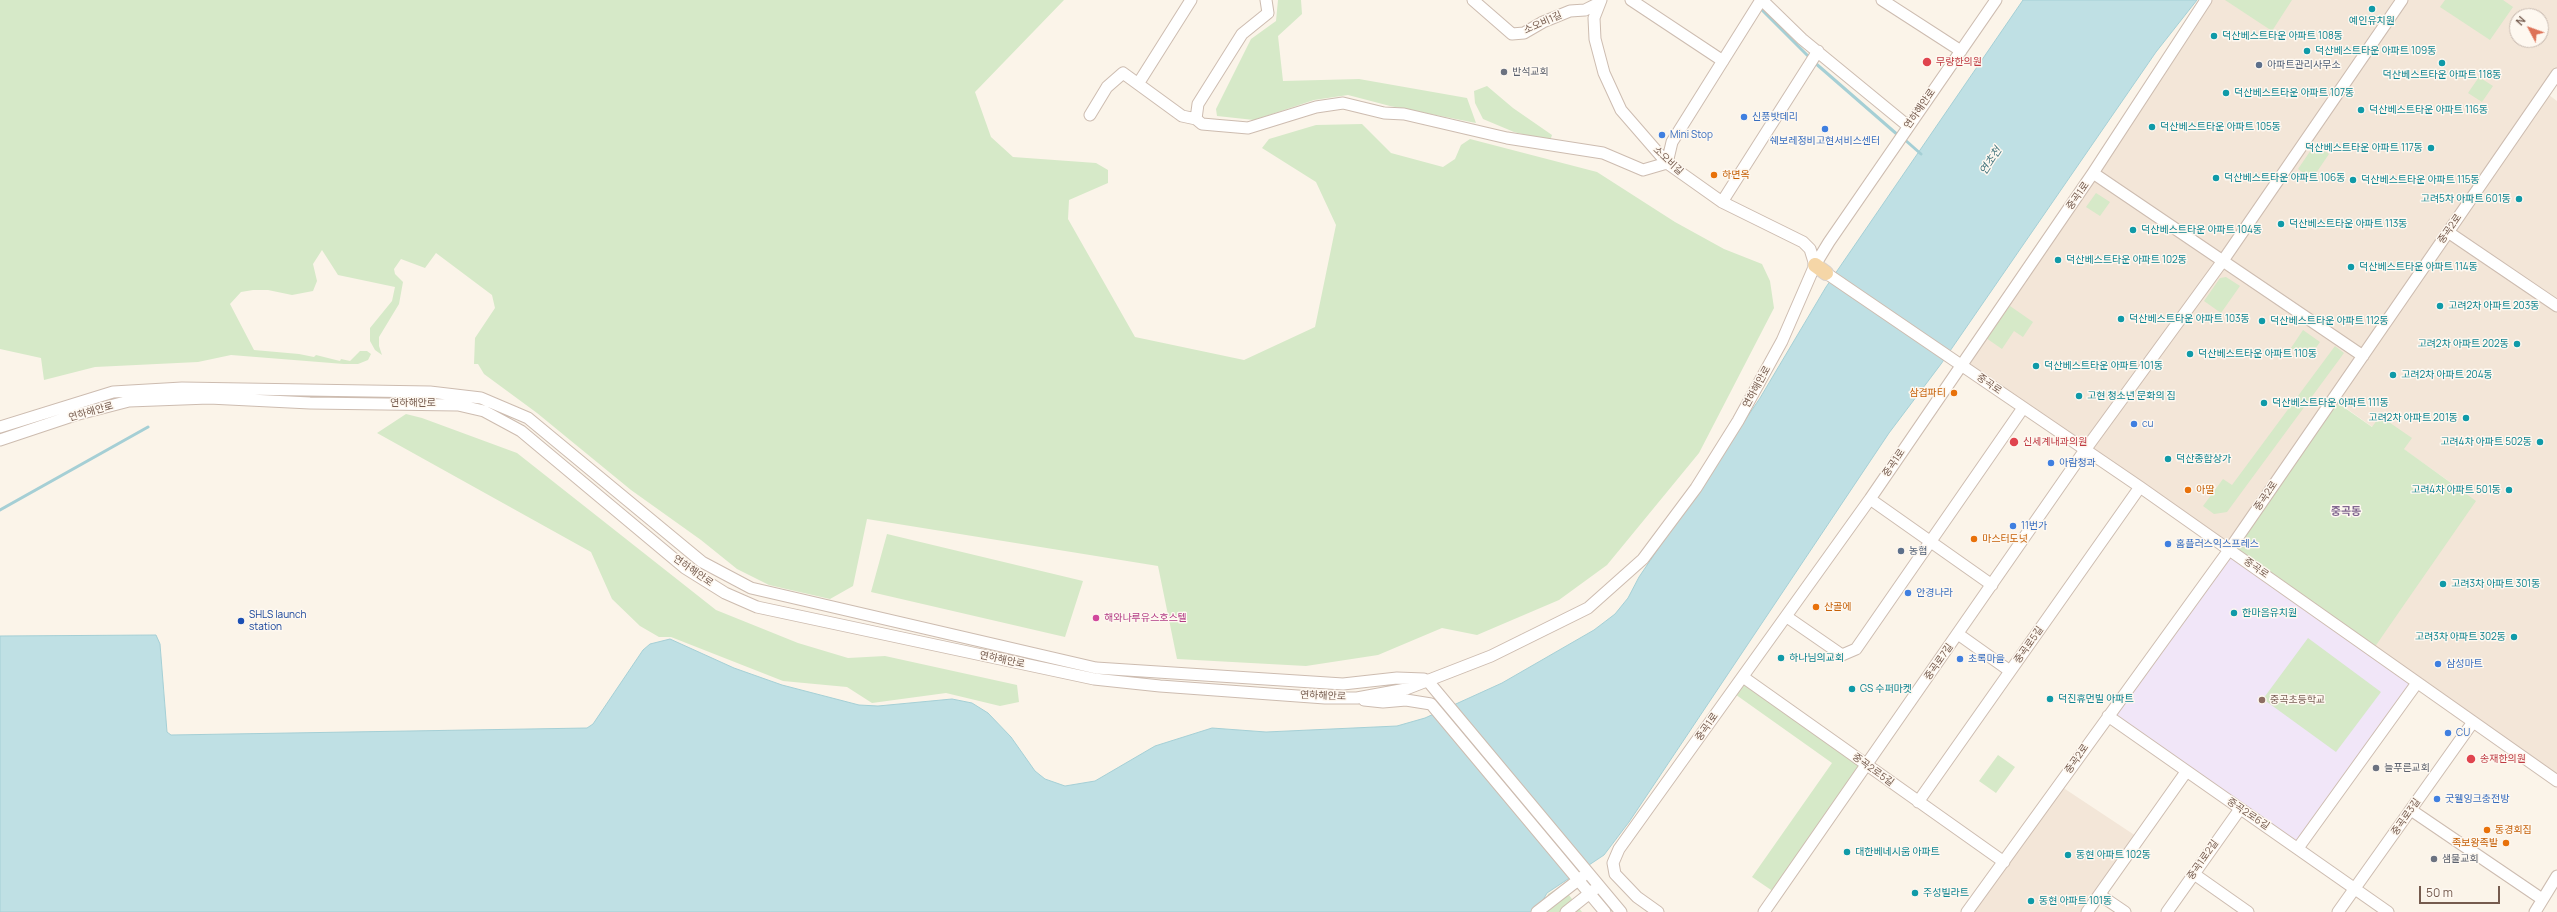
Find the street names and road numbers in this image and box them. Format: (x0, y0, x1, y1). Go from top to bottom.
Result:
street label: 소오비1길 (1522, 9, 1564, 37)
street label: 연하해안로 (1902, 87, 1938, 131)
street label: 소오비길 (1650, 144, 1686, 178)
street label: 중곡1로 (2064, 180, 2092, 212)
street label: 중곡2로 (2436, 212, 2464, 246)
street label: 연하해안로 (1741, 364, 1773, 410)
street label: 중곡로 (1974, 371, 2004, 397)
street label: 연하해안로 (390, 397, 436, 409)
street label: 연하해안로 (67, 400, 115, 424)
street label: 중곡1로 (1880, 447, 1908, 479)
street label: 중곡2로 (2252, 479, 2280, 513)
street label: 연하해안로 (671, 553, 715, 589)
street label: 중곡로 (2241, 555, 2271, 581)
street label: 중곡로5길 (2012, 624, 2046, 666)
street label: 중곡로7길 (1922, 641, 1956, 683)
street label: 연하해안로 (978, 649, 1026, 671)
street label: 연하해안로 (1300, 689, 1346, 703)
street label: 중곡1로 (1693, 711, 1721, 743)
street label: 중곡2로 (2063, 742, 2091, 776)
street label: 중곡2로5길 (1850, 751, 1896, 789)
street label: 중곡2로6길 (2224, 795, 2272, 833)
street label: 중곡로3길 (2389, 796, 2423, 838)
street label: 중곡1로2길 (2185, 838, 2221, 882)

